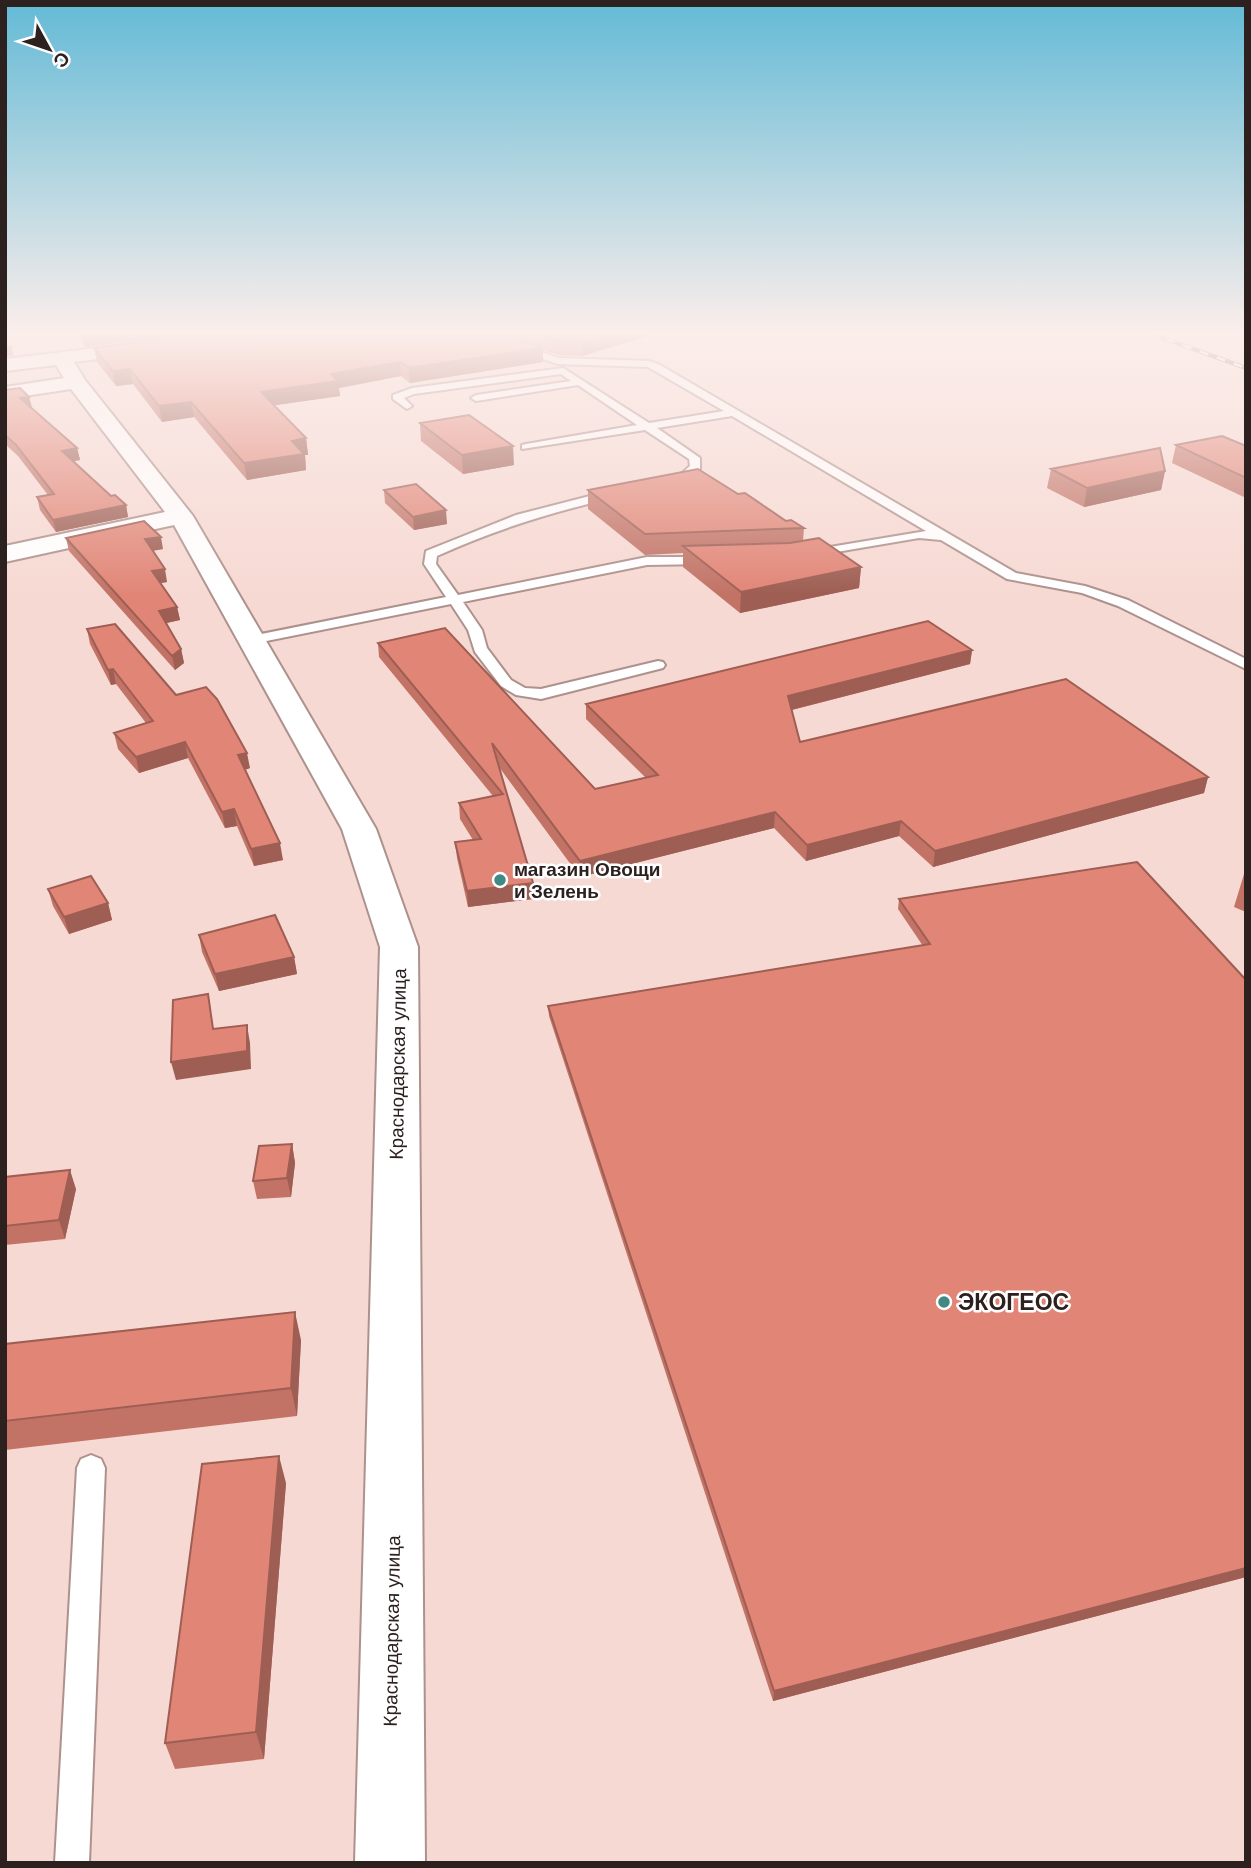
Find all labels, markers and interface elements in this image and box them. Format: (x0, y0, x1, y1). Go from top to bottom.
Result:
north arrow (14, 14, 84, 84)
text: С (49, 48, 74, 72)
place label: магазин Овощи и Зелень (514, 859, 661, 902)
marker: магазин Овощи и Зелень (492, 872, 508, 888)
street label: Краснодарская улица (386, 968, 410, 1160)
place label: ЭКОГЕОС (958, 1289, 1069, 1315)
marker: ЭКОГЕОС (936, 1294, 952, 1310)
street label: Краснодарская улица (380, 1535, 404, 1727)

